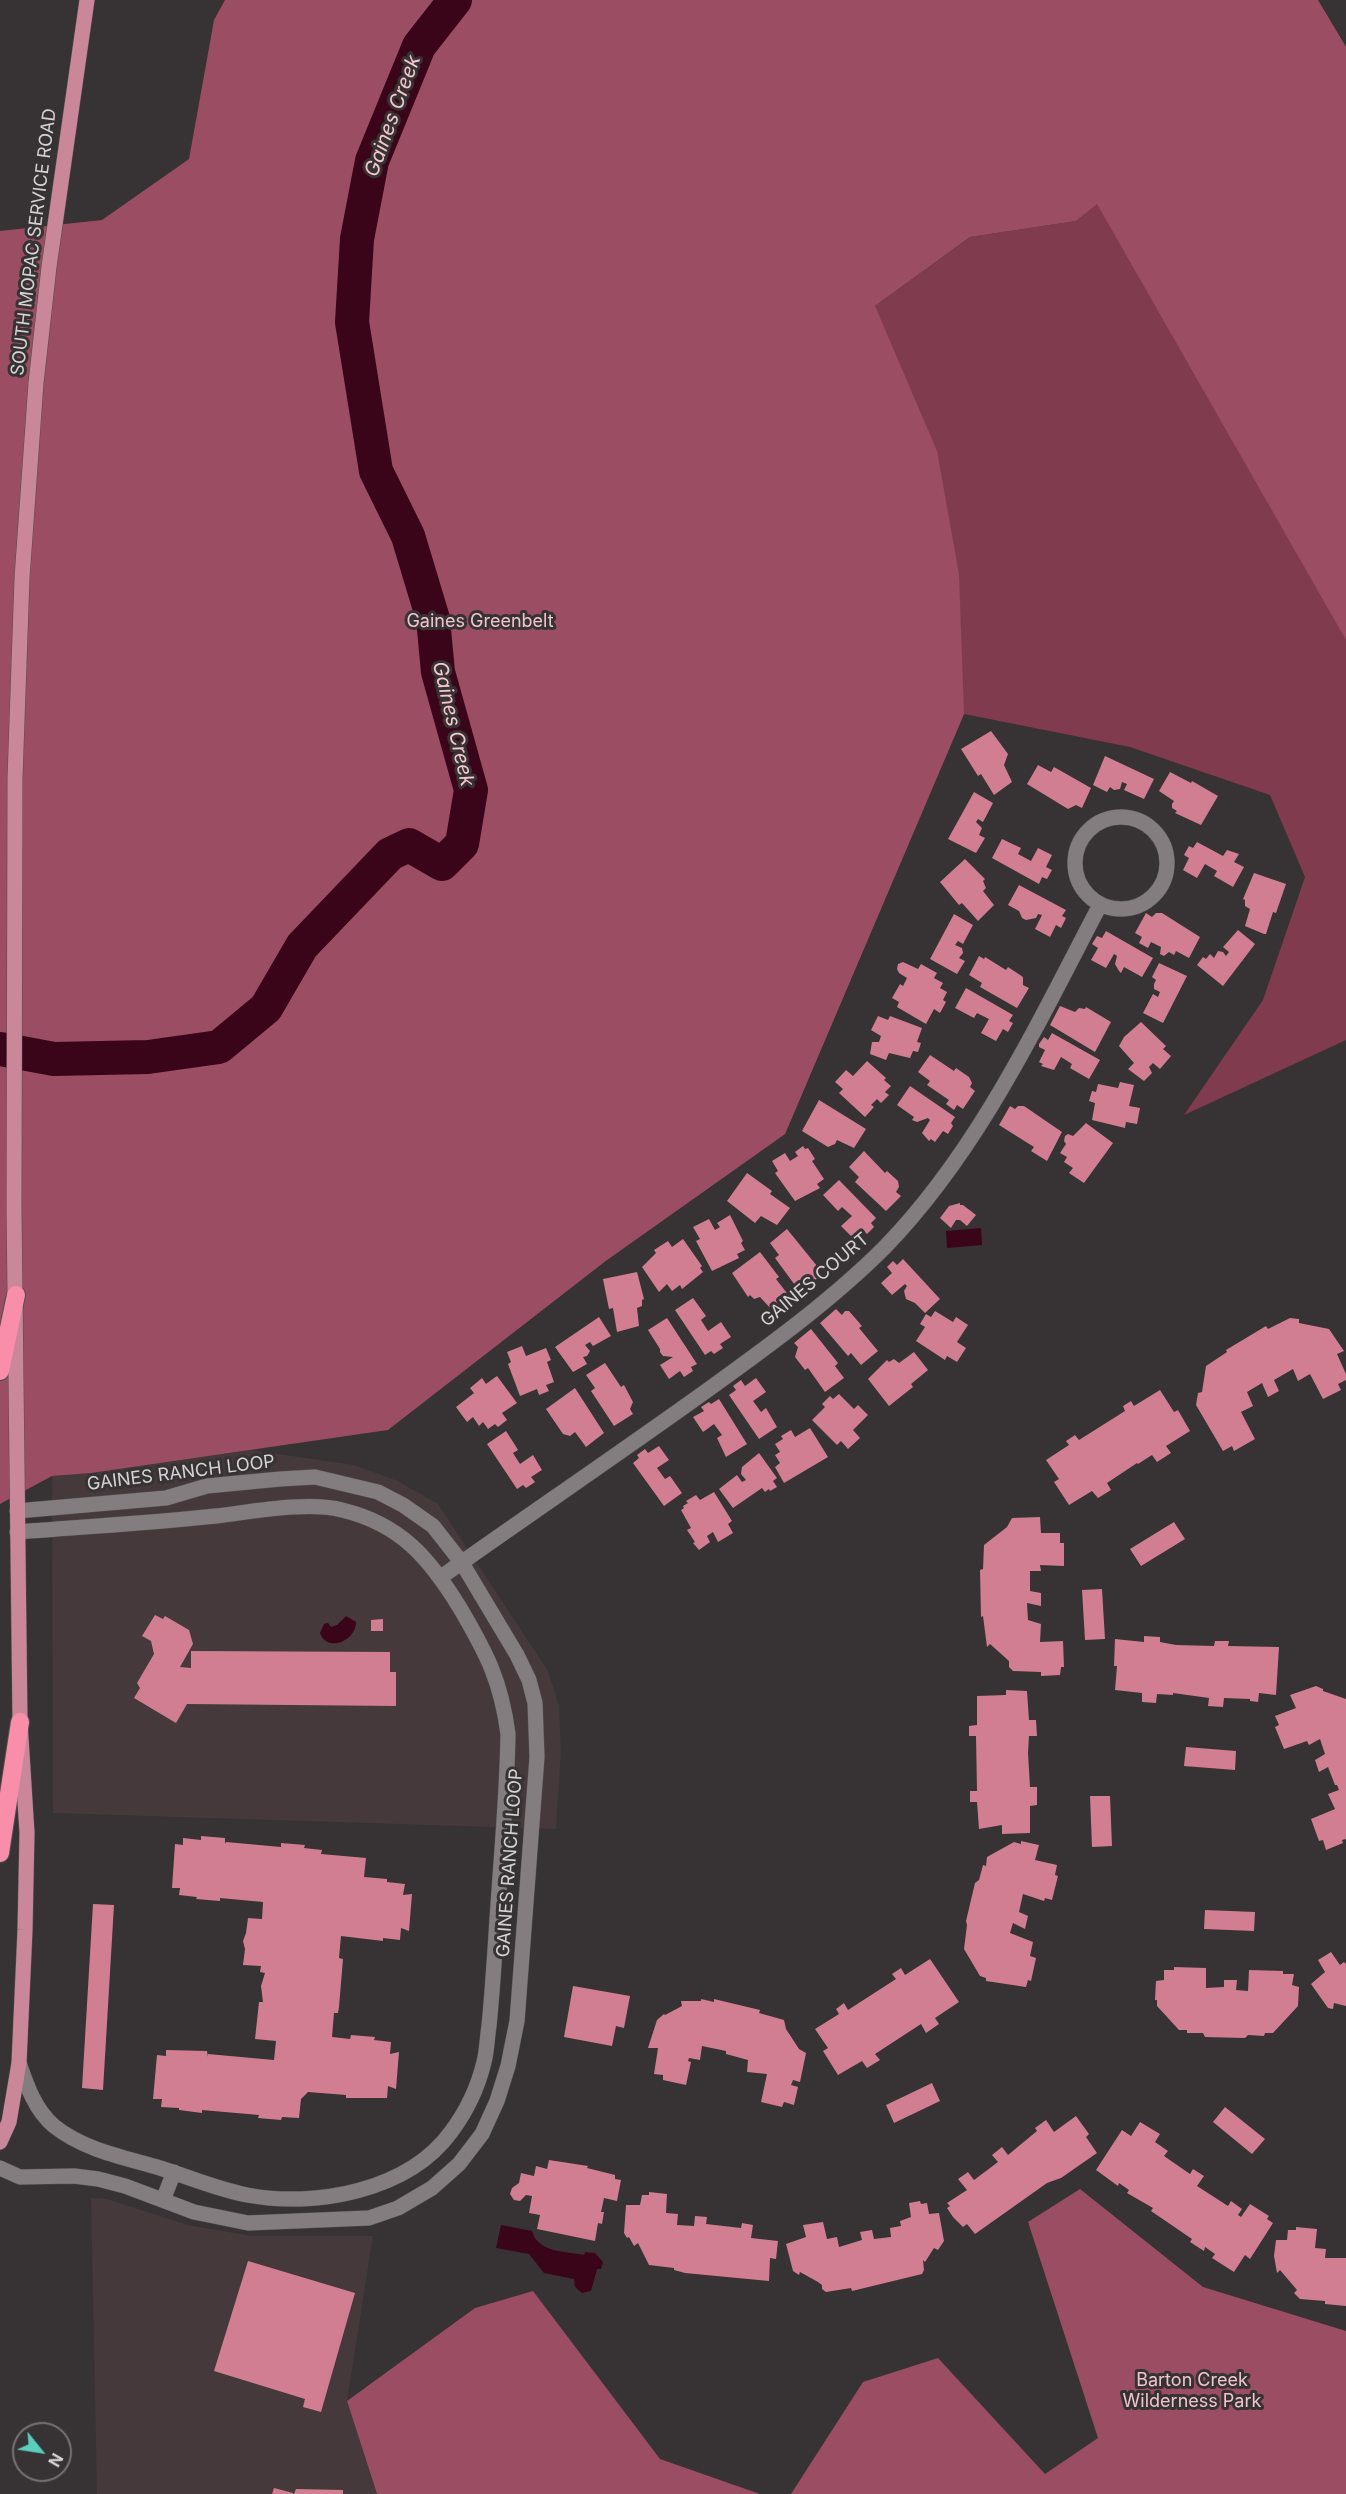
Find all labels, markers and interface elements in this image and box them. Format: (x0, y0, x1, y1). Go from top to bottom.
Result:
water label: Gaines Creek (360, 52, 426, 180)
street label: SOUTH MOPAC SERVICE ROAD (7, 107, 61, 377)
park label: Gaines Greenbelt (406, 611, 554, 633)
water label: Gaines Creek (427, 659, 479, 789)
street label: GAINES COURT (756, 1228, 874, 1332)
street label: GAINES RANCH LOOP (86, 1451, 276, 1495)
street label: GAINES RANCH LOOP (493, 1768, 527, 1958)
park label: Barton Creek Wilderness Park (1123, 2370, 1261, 2412)
north arrow (12, 2422, 72, 2482)
text: N (44, 2450, 68, 2470)

